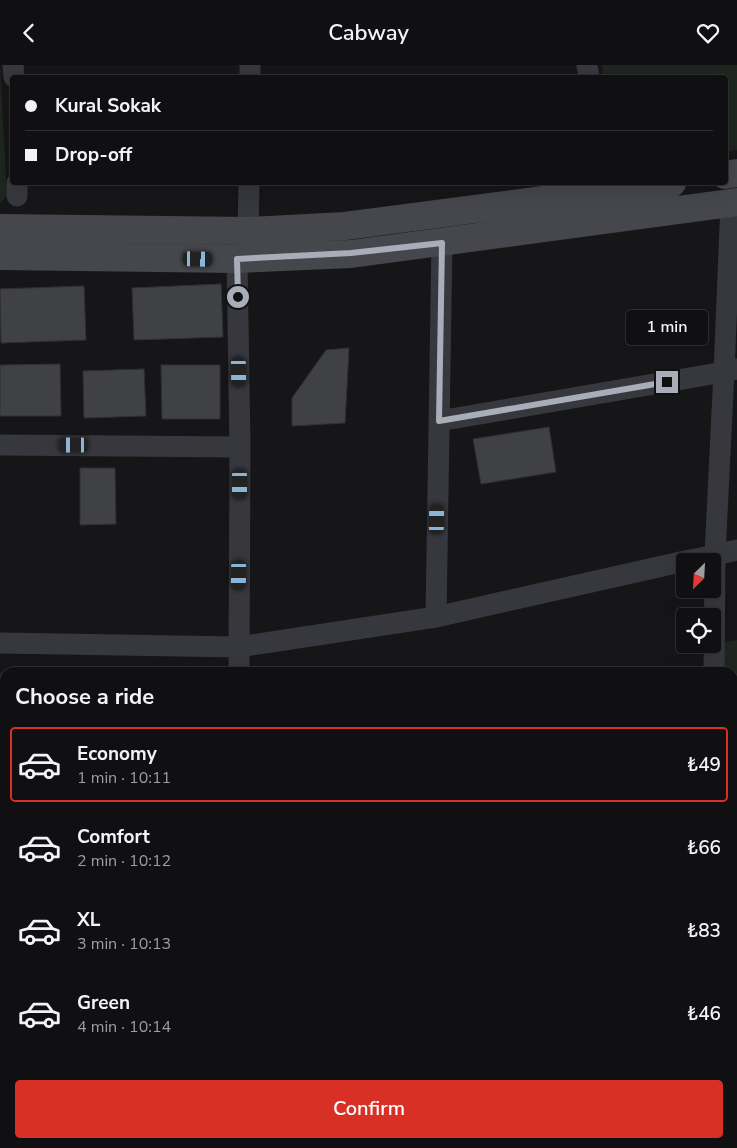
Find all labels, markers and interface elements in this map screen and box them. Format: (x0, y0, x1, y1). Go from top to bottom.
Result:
text: Cabway (328, 18, 409, 48)
icon: back (15, 19, 43, 47)
icon: heart (694, 19, 722, 47)
text: Kural Sokak (55, 93, 161, 119)
text: Drop-off (55, 142, 132, 168)
car (182, 251, 213, 267)
route start (227, 286, 249, 308)
callout: 1 min (626, 309, 708, 345)
text: 1 min (647, 316, 687, 338)
car (231, 357, 246, 387)
route end (656, 371, 678, 393)
car (59, 438, 89, 453)
car (232, 469, 247, 499)
car (429, 504, 444, 534)
north arrow (676, 553, 721, 597)
map controls (676, 553, 721, 653)
car (231, 560, 246, 590)
button: locate (676, 608, 721, 653)
text: Choose a ride (15, 682, 154, 712)
text: Economy (77, 741, 157, 767)
icon: car (17, 742, 62, 787)
text: ₺49 (687, 752, 721, 778)
text: 1 min · 10:11 (77, 767, 171, 789)
text: Comfort (77, 824, 150, 850)
icon: car (17, 825, 62, 870)
text: ₺66 (687, 835, 721, 861)
text: 2 min · 10:12 (77, 850, 171, 872)
text: XL (77, 907, 100, 933)
icon: car (17, 908, 62, 953)
text: ₺83 (687, 918, 721, 944)
text: 3 min · 10:13 (77, 933, 171, 955)
text: Green (77, 990, 130, 1016)
icon: car (17, 991, 62, 1036)
text: ₺46 (687, 1001, 721, 1027)
text: 4 min · 10:14 (77, 1016, 171, 1038)
button: Confirm (15, 1080, 723, 1138)

